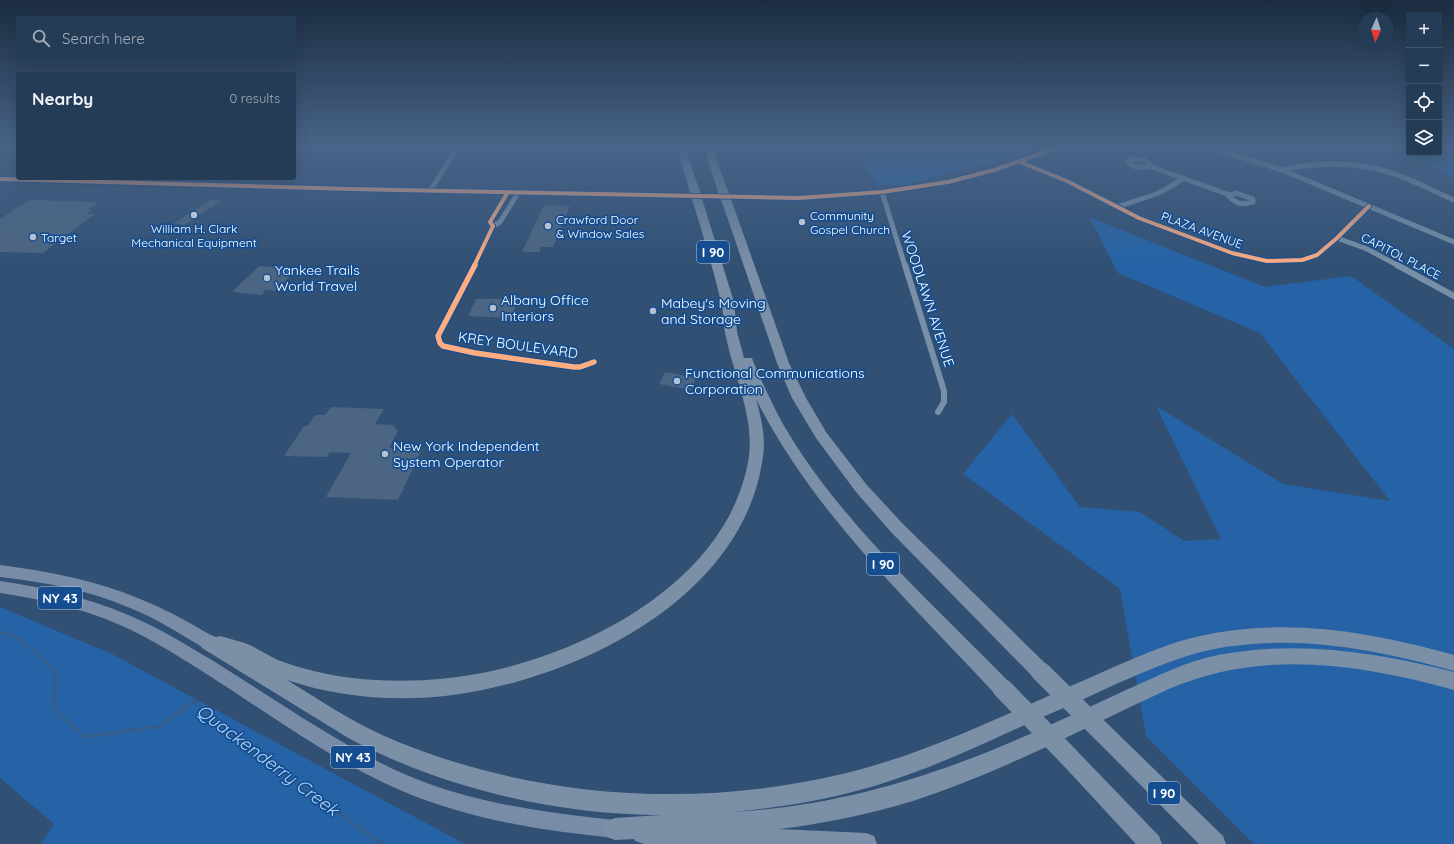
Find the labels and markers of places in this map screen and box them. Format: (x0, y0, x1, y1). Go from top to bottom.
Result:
place label: Community Gospel Church (810, 208, 890, 237)
marker: William H. Clark Mechanical Equipment (189, 210, 199, 220)
place label: Crawford Door & Window Sales (556, 212, 645, 241)
marker: Community Gospel Church (797, 217, 807, 227)
place label: William H. Clark Mechanical Equipment (131, 221, 257, 250)
marker: Crawford Door & Window Sales (543, 221, 553, 231)
place label: Target (41, 230, 77, 245)
marker: Target (28, 232, 38, 242)
place label: Yankee Trails World Travel (275, 261, 360, 295)
marker: Yankee Trails World Travel (262, 273, 272, 283)
place label: Albany Office Interiors (501, 291, 589, 325)
place label: Mabey's Moving and Storage (661, 294, 766, 328)
marker: Albany Office Interiors (488, 303, 498, 313)
marker: Mabey's Moving and Storage (648, 306, 658, 316)
place label: Functional Communications Corporation (685, 364, 865, 398)
marker: Functional Communications Corporation (672, 376, 682, 386)
place label: New York Independent System Operator (393, 437, 540, 471)
marker: New York Independent System Operator (380, 449, 390, 459)

